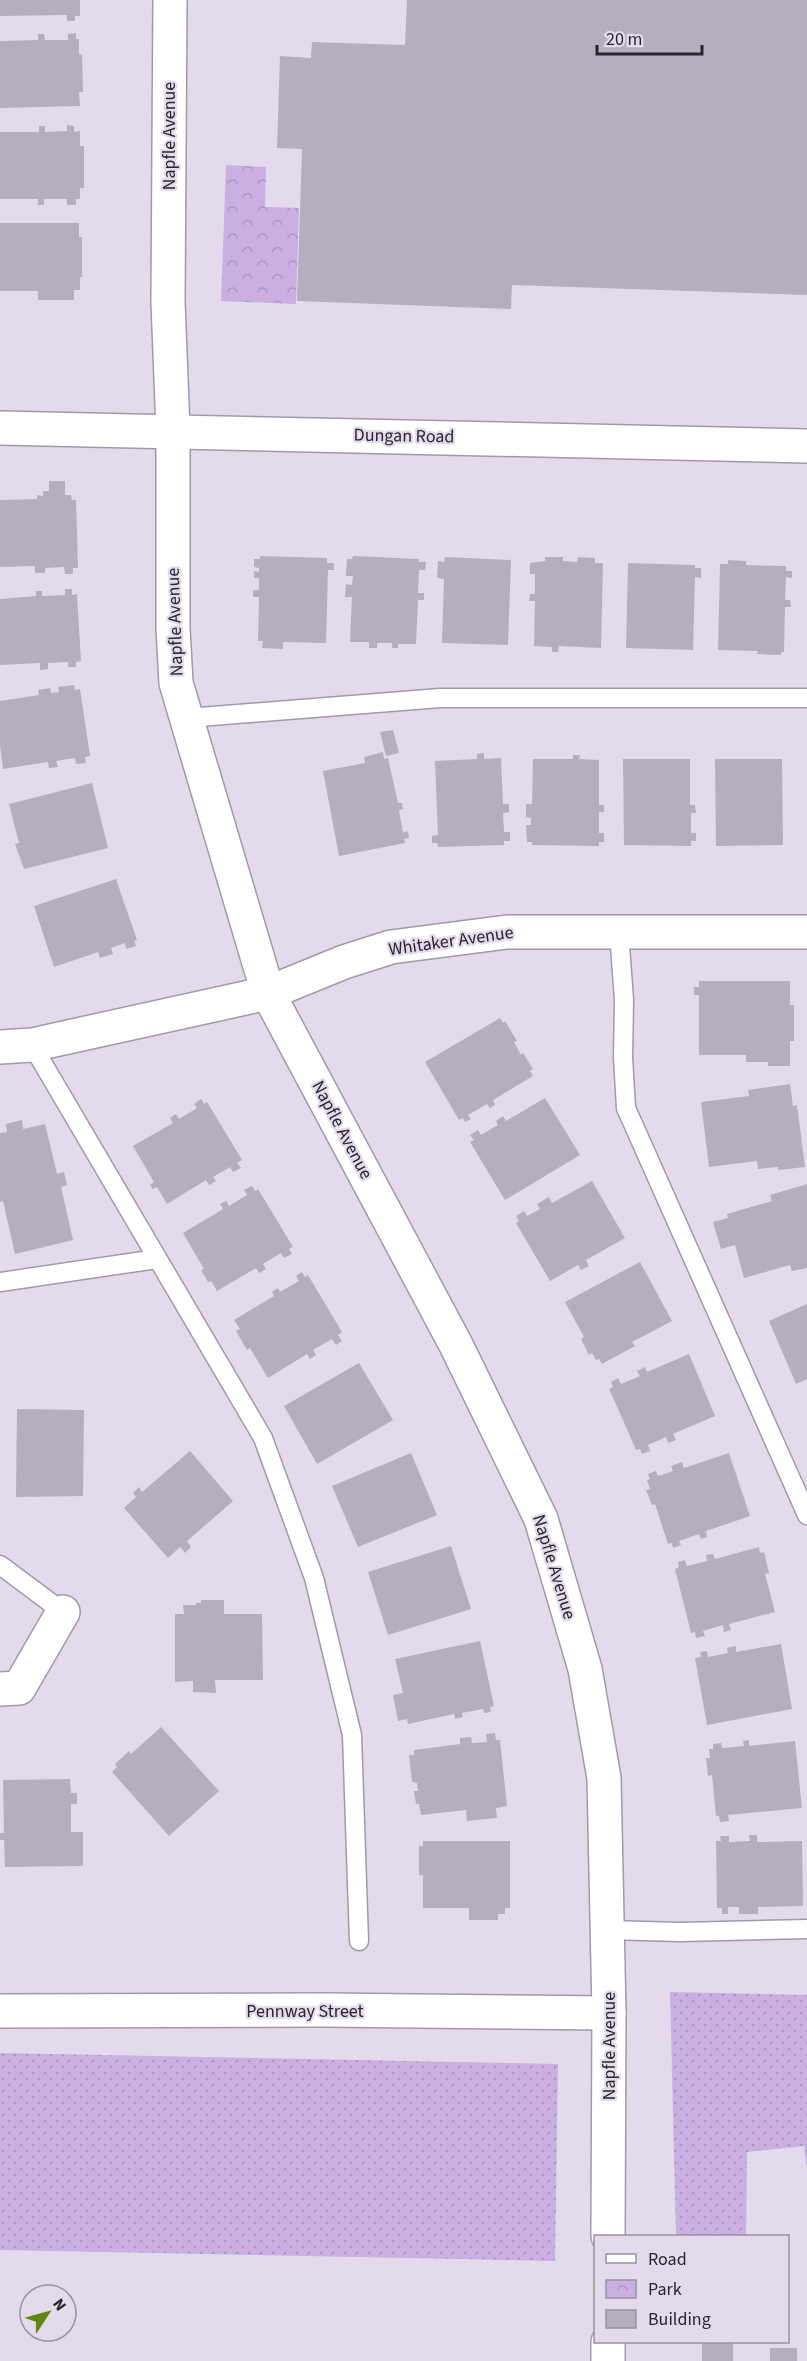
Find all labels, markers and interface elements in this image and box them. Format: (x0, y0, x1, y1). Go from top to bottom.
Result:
scale bar (597, 18, 702, 56)
text: 20 m (606, 27, 642, 52)
street label: Napfle Avenue (157, 82, 182, 190)
street label: Dungan Road (353, 423, 455, 449)
street label: Napfle Avenue (161, 567, 189, 677)
street label: Whitaker Avenue (387, 920, 515, 962)
street label: Napfle Avenue (305, 1076, 379, 1184)
street label: Napfle Avenue (526, 1511, 582, 1623)
street label: Napfle Avenue (597, 1992, 622, 2100)
street label: Pennway Street (246, 1999, 364, 2024)
legend (594, 2235, 789, 2343)
text: Road (648, 2247, 687, 2272)
text: Park (648, 2277, 682, 2302)
north arrow (18, 2283, 78, 2343)
text: N (47, 2294, 71, 2316)
text: Building (648, 2307, 711, 2332)

